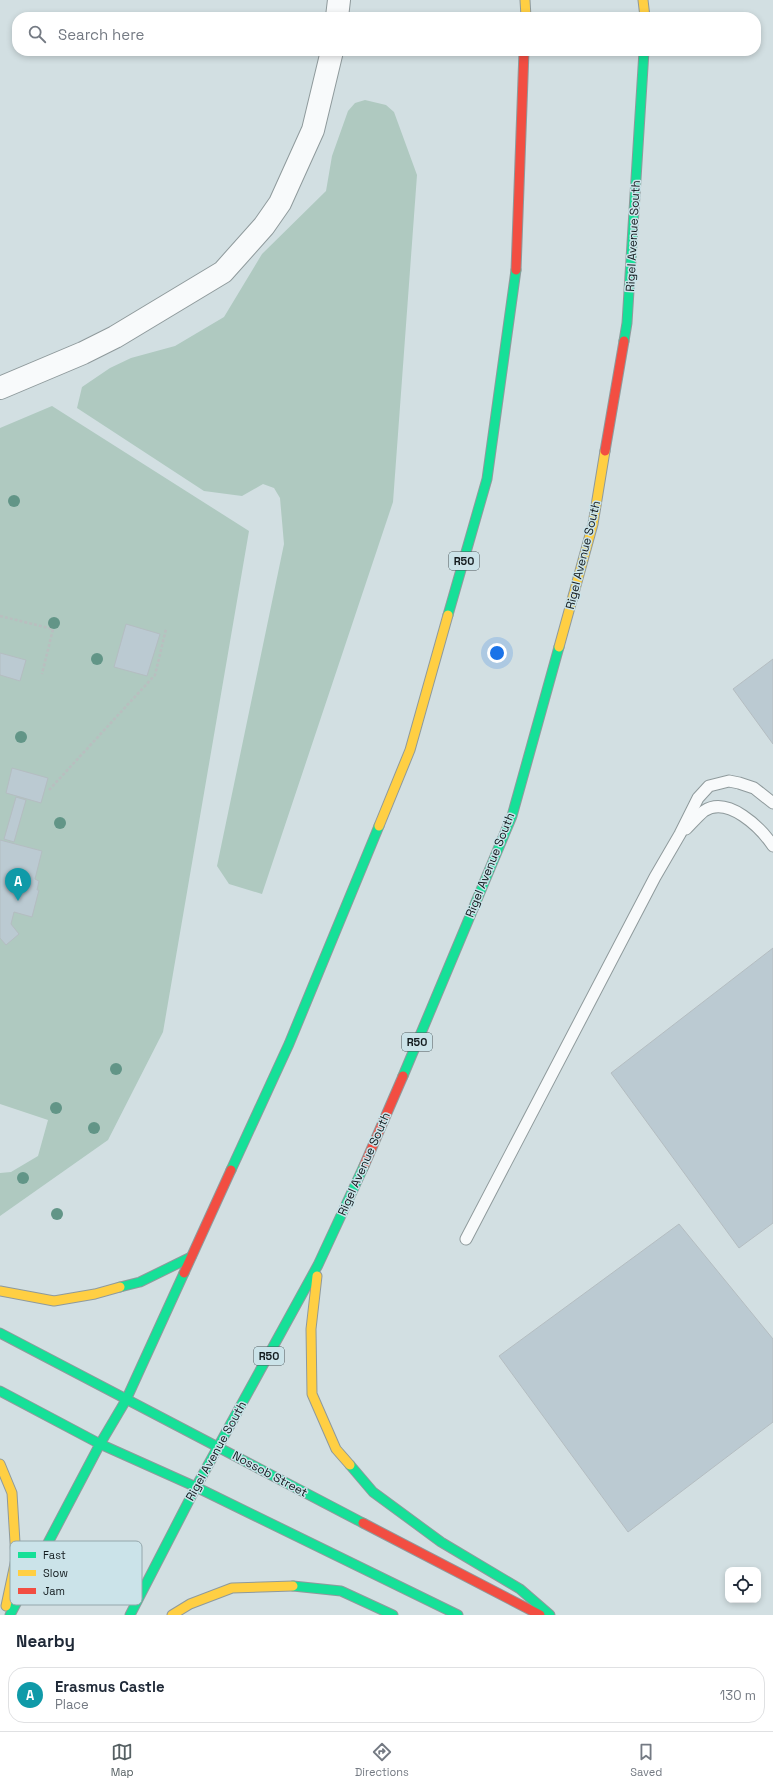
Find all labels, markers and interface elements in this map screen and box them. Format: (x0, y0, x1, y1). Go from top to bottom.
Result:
search box (12, 12, 761, 56)
icon: search (26, 23, 48, 45)
text: Search here (58, 25, 144, 44)
street label: Rigel Avenue South (622, 180, 644, 292)
street label: Rigel Avenue South (562, 499, 604, 611)
road number: R50 (449, 552, 479, 570)
your location (487, 643, 507, 663)
street label: Rigel Avenue South (462, 810, 518, 920)
pin: A (5, 868, 31, 901)
road number: R50 (402, 1033, 432, 1051)
street label: Rigel Avenue South (334, 1110, 394, 1218)
road number: R50 (254, 1347, 284, 1365)
street label: Rigel Avenue South (182, 1398, 250, 1504)
street label: Nossob Street (230, 1447, 310, 1501)
legend (10, 1541, 142, 1605)
text: Fast (43, 1548, 66, 1562)
text: Slow (43, 1566, 68, 1580)
map controls (725, 1567, 761, 1603)
button: locate (725, 1567, 761, 1603)
text: Jam (43, 1584, 65, 1598)
text: Nearby (16, 1630, 75, 1652)
text: Erasmus Castle (55, 1677, 165, 1696)
text: A (26, 1687, 34, 1704)
text: 130 m (720, 1687, 756, 1704)
text: Place (55, 1696, 89, 1713)
tab: Map (111, 1741, 134, 1779)
tab: Directions (355, 1741, 409, 1779)
tab: Saved (630, 1741, 662, 1779)

